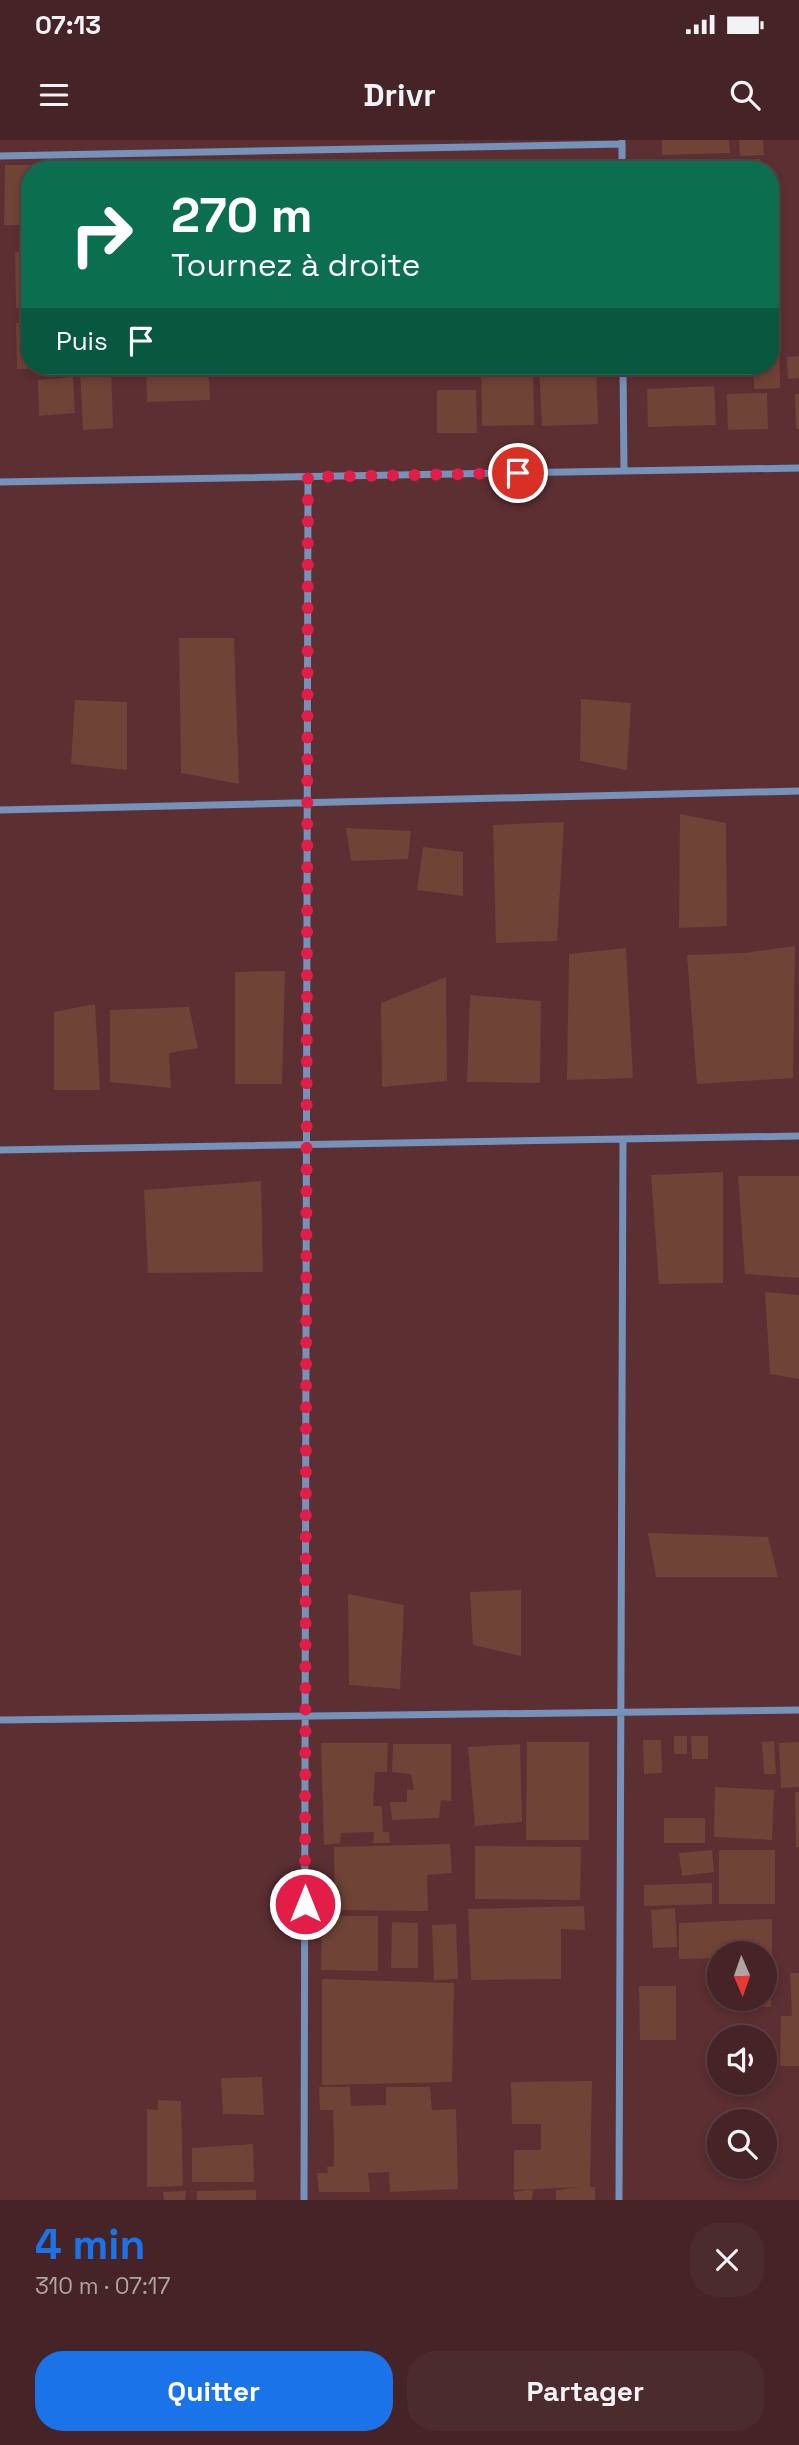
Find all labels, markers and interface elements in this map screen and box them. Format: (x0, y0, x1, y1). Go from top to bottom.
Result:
text: 07:13 (35, 8, 101, 42)
text: Drivr (363, 75, 436, 115)
icon: menu (35, 76, 73, 114)
icon: search (726, 76, 764, 114)
text: 270 m (171, 184, 313, 246)
icon: right (56, 189, 147, 280)
text: Tournez à droite (171, 245, 420, 285)
icon: arrive (122, 322, 160, 360)
text: Puis (56, 324, 108, 358)
pin (488, 443, 548, 503)
icon: arrive (499, 454, 537, 492)
position arrow (268, 1867, 342, 1941)
north arrow (707, 1941, 777, 2011)
map controls (707, 1941, 777, 2179)
button: sound (707, 2025, 777, 2095)
button: search (707, 2109, 777, 2179)
text: 4 min (35, 2218, 145, 2271)
button: close (690, 2223, 764, 2297)
text: 310 m · 07:17 (35, 2271, 170, 2301)
button: Quitter (35, 2351, 393, 2431)
button: Partager (407, 2351, 764, 2431)

